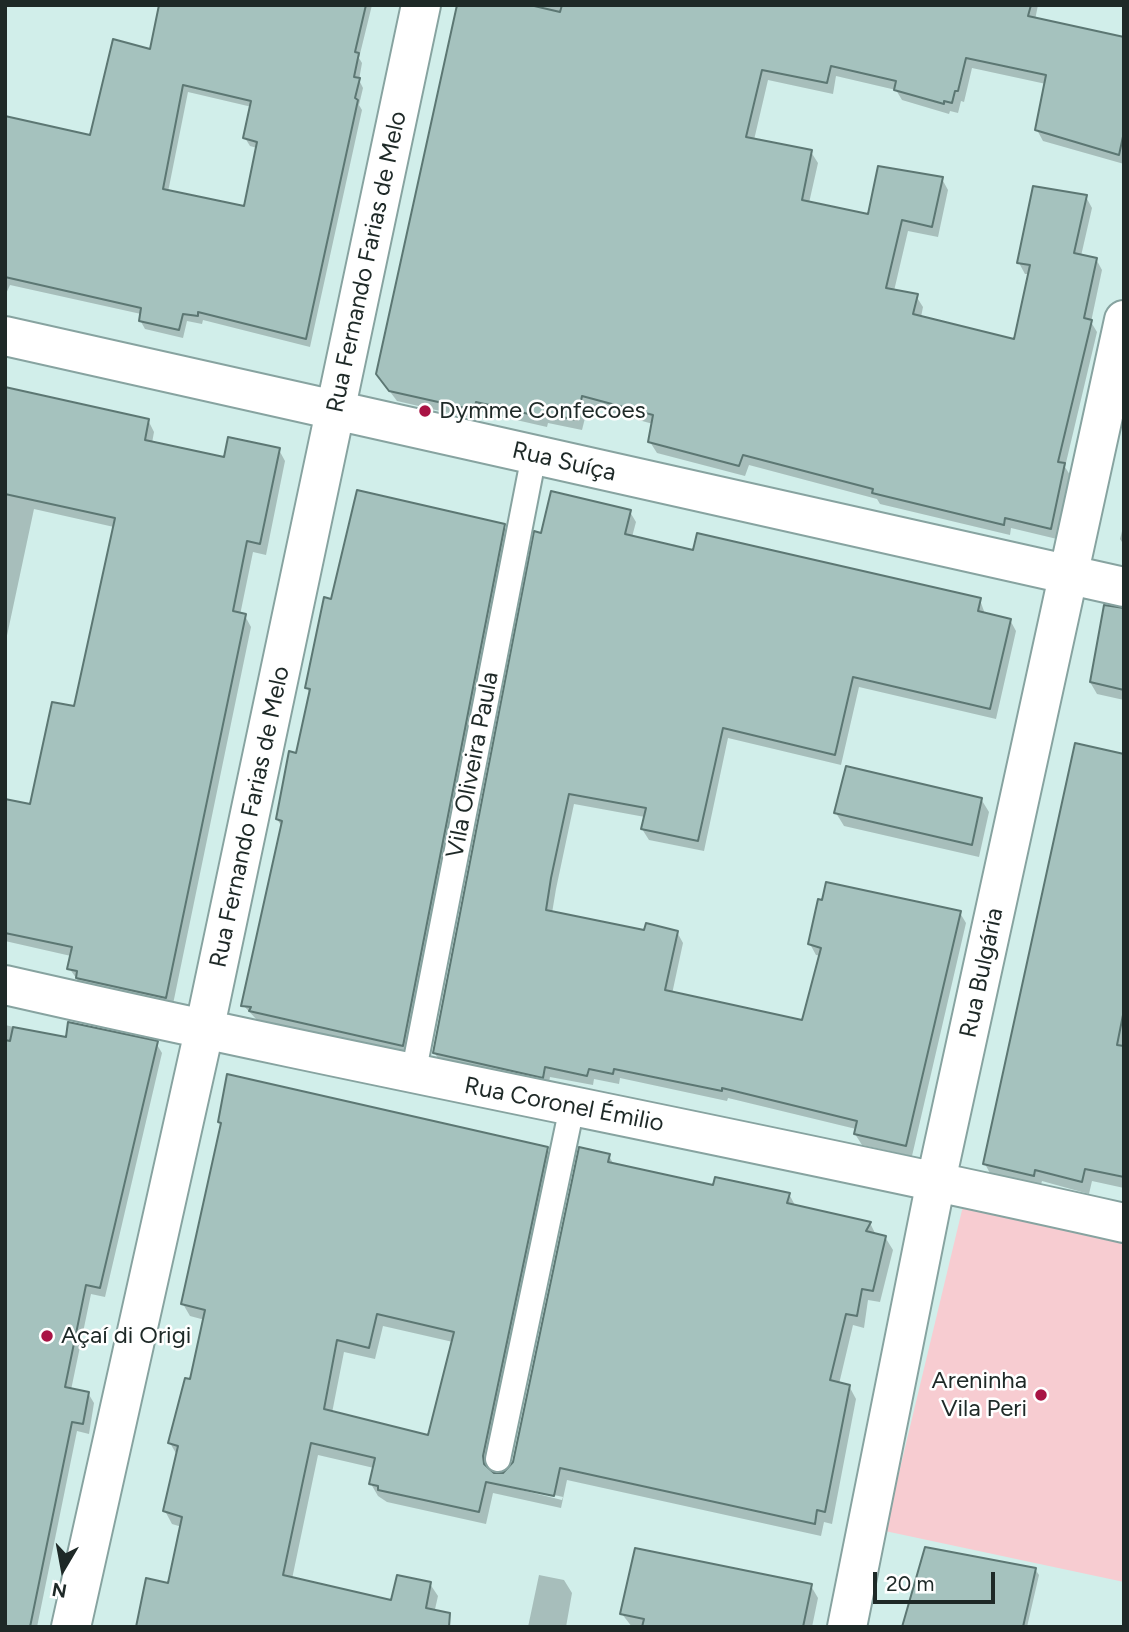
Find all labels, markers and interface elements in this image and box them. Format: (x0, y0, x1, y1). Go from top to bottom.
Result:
street label: Rua Fernando Farias de Melo (321, 109, 413, 415)
place label: Dymme Confecoes (439, 397, 646, 425)
marker: Dymme Confecoes (417, 403, 433, 419)
street label: Rua Suíça (509, 436, 619, 488)
street label: Rua Fernando Farias de Melo (204, 664, 296, 970)
street label: Vila Oliveira Paula (441, 669, 505, 861)
street label: Rua Bulgária (954, 905, 1010, 1041)
street label: Rua Coronel Émilio (462, 1072, 666, 1138)
place label: Açaí di Origi (61, 1322, 191, 1350)
marker: Açaí di Origi (39, 1328, 55, 1344)
place label: Areninha Vila Peri (932, 1367, 1027, 1423)
marker: Areninha Vila Peri (1033, 1387, 1049, 1403)
north arrow (28, 1534, 98, 1604)
scale bar (877, 1558, 1000, 1602)
text: 20 m (886, 1571, 934, 1596)
text: N (50, 1578, 68, 1603)

